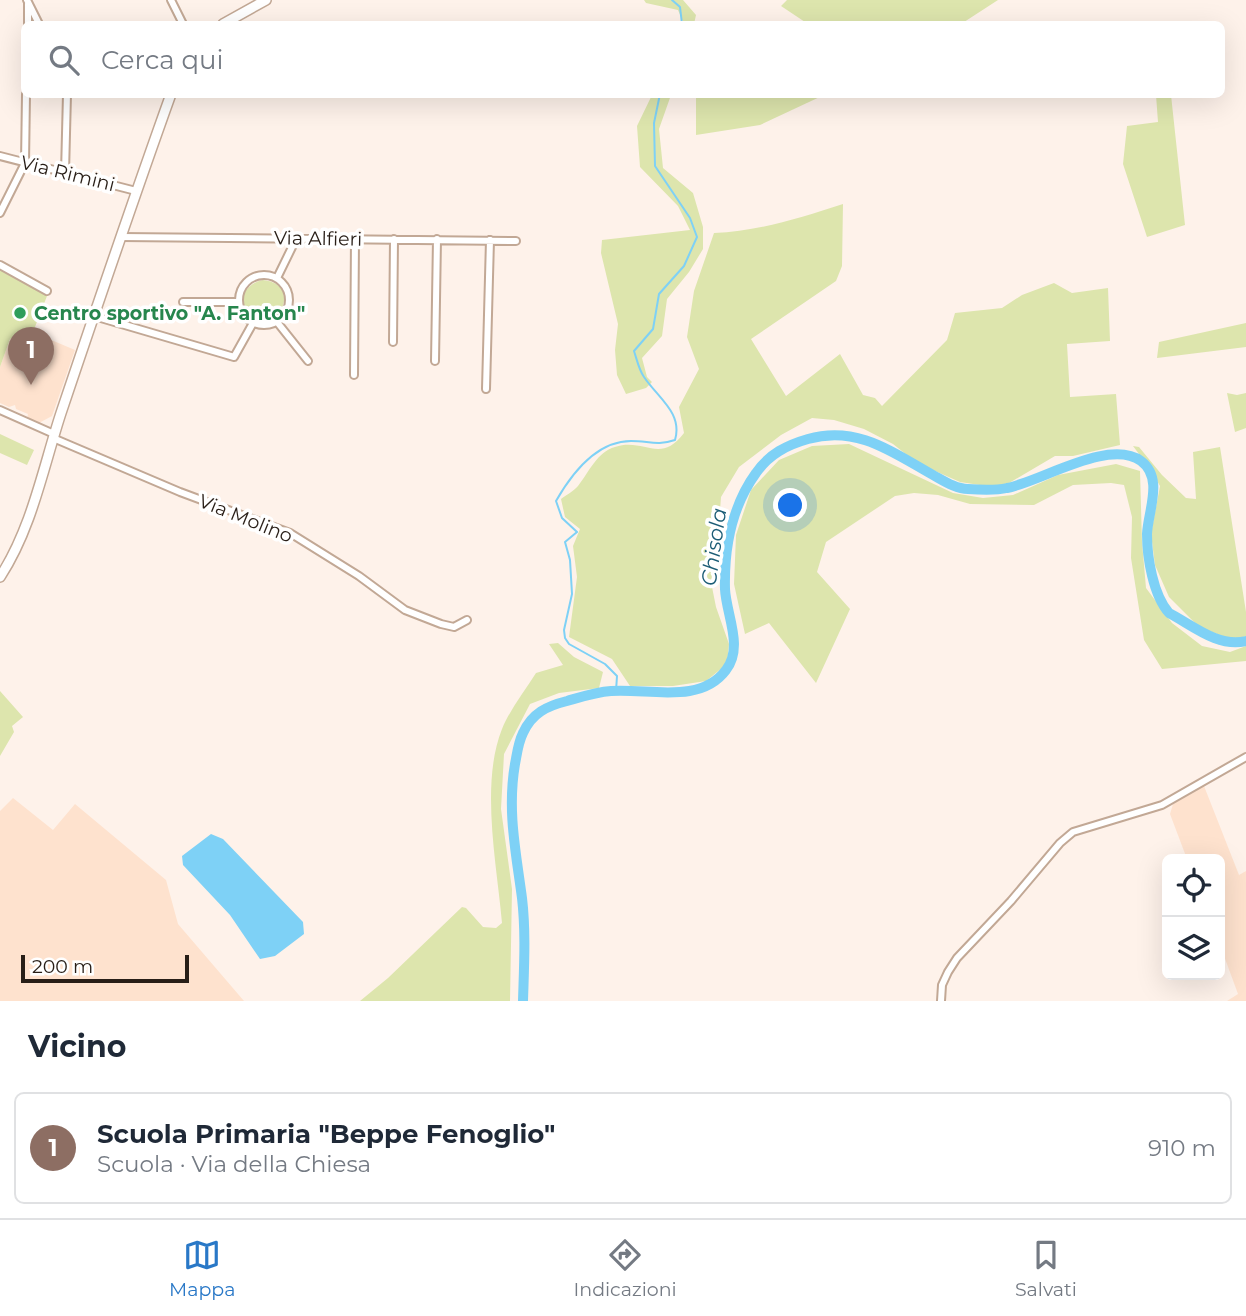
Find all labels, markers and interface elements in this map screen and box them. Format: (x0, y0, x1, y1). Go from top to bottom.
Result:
search box (21, 21, 1225, 98)
icon: search (45, 41, 83, 79)
text: Cerca qui (101, 44, 224, 76)
street label: Via Rimini (18, 151, 117, 196)
street label: Via Alfieri (274, 226, 362, 251)
place label: Centro sportivo "A. Fanton" (34, 302, 305, 325)
marker: Centro sportivo "A. Fanton" (12, 305, 28, 321)
pin: 1 (8, 327, 54, 385)
your location (773, 488, 807, 522)
street label: Via Molino (195, 489, 296, 548)
water label: Chisola (696, 506, 731, 587)
map controls (1162, 854, 1225, 980)
button: locate (1162, 854, 1225, 917)
button: layers (1162, 917, 1225, 980)
scale bar (21, 952, 189, 984)
text: 200 m (32, 955, 93, 978)
text: Vicino (28, 1028, 126, 1065)
text: Scuola Primaria "Beppe Fenoglio" (97, 1118, 555, 1150)
text: 1 (48, 1134, 58, 1162)
text: 910 m (1148, 1134, 1216, 1162)
text: Scuola · Via della Chiesa (97, 1150, 371, 1178)
tab: Mappa (169, 1236, 235, 1301)
tab: Indicazioni (574, 1236, 677, 1301)
tab: Salvati (1015, 1236, 1077, 1301)

